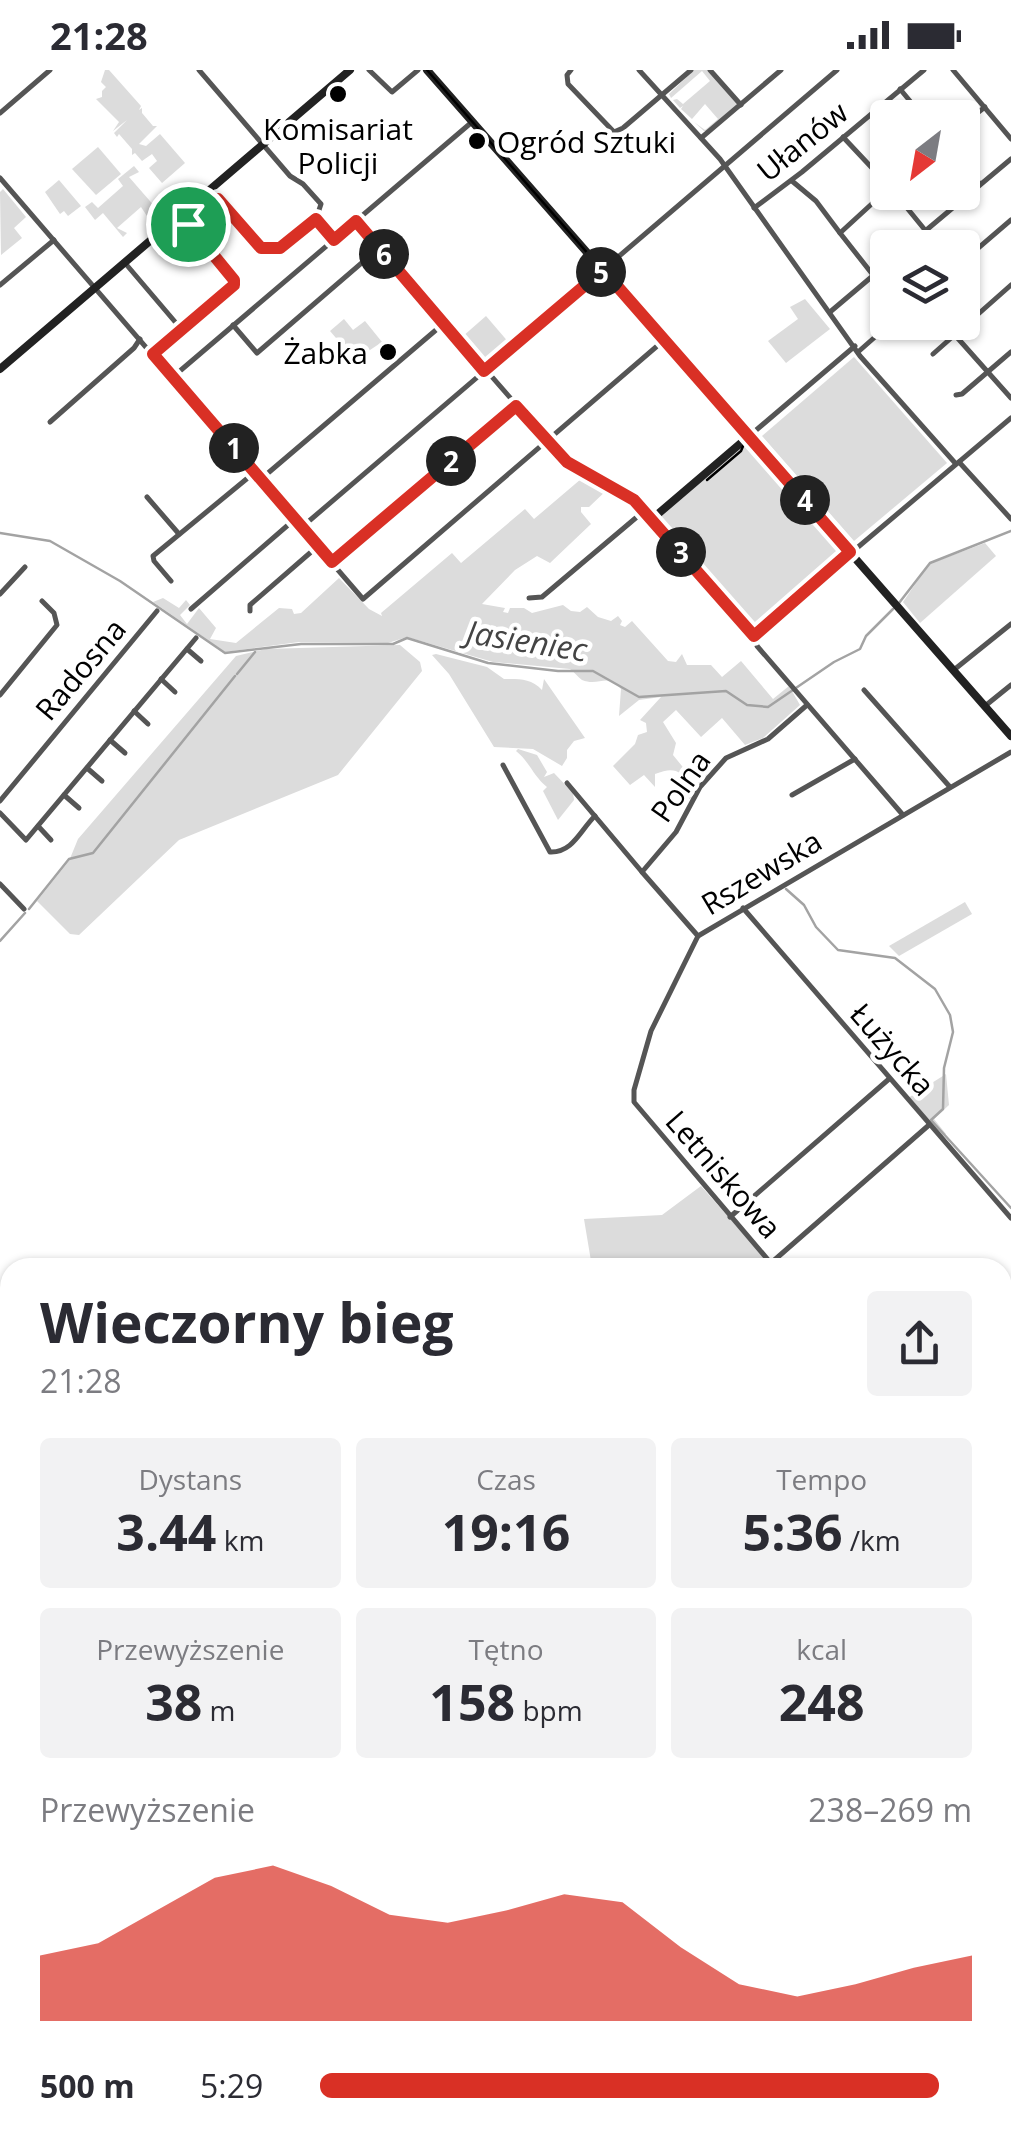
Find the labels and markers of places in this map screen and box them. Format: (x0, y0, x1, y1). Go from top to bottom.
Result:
marker: Komisariat Policji (327, 83, 349, 105)
place label: Komisariat Policji (263, 108, 413, 183)
place label: Ogród Sztuki (497, 121, 676, 162)
marker: Ogród Sztuki (466, 130, 488, 152)
pin (146, 182, 231, 267)
pin: 6 (359, 229, 409, 279)
pin: 5 (576, 247, 626, 297)
place label: Żabka (283, 332, 368, 373)
marker: Żabka (377, 341, 399, 363)
pin: 1 (209, 423, 259, 473)
pin: 2 (426, 436, 476, 486)
pin: 4 (780, 475, 830, 525)
pin: 3 (656, 527, 706, 577)

